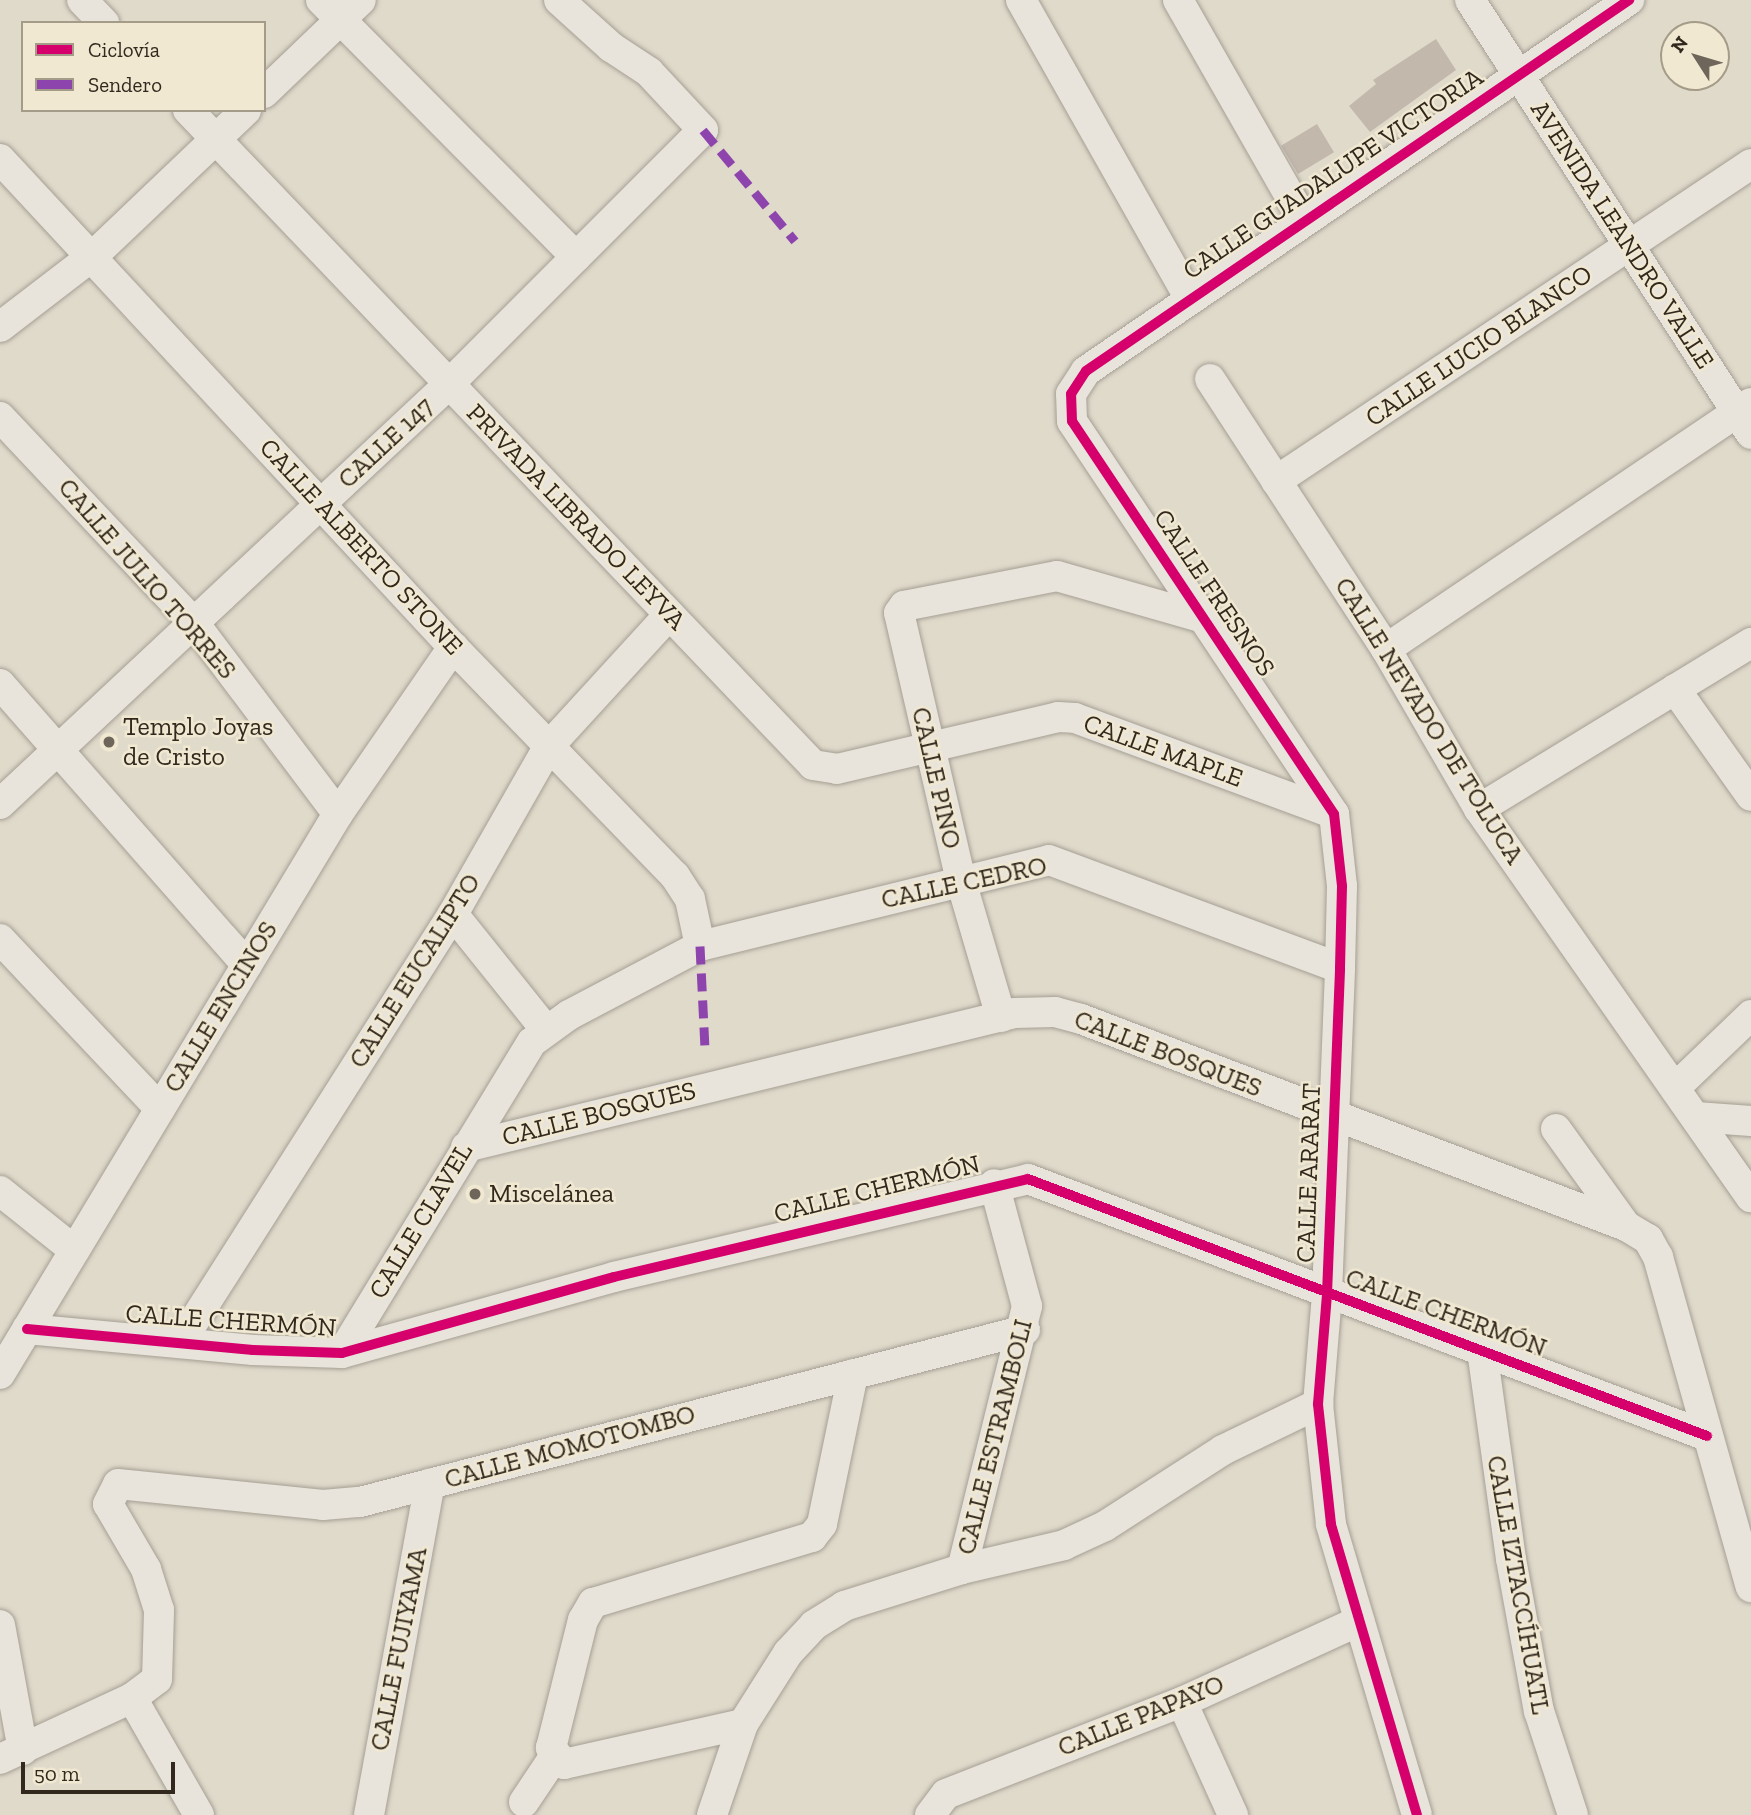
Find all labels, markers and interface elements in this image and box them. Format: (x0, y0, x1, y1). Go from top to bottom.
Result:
legend (21, 21, 266, 112)
north arrow (1660, 21, 1730, 91)
text: N (1666, 32, 1693, 57)
text: Ciclovía (88, 37, 160, 62)
street label: CALLE GUADALUPE VICTORIA (1177, 62, 1489, 286)
text: Sendero (88, 72, 162, 97)
street label: AVENIDA LEANDRO VALLE (1523, 94, 1721, 376)
street label: CALLE LUCIO BLANCO (1360, 259, 1598, 433)
street label: CALLE 147 (332, 391, 440, 495)
street label: PRIVADA LIBRADO LEYVA (460, 397, 692, 637)
street label: CALLE ALBERTO STONE (252, 432, 470, 662)
street label: CALLE JULIO TORRES (51, 472, 243, 686)
street label: CALLE FRESNOS (1147, 504, 1281, 682)
street label: CALLE NEVADO DE TOLUCA (1328, 572, 1530, 870)
street label: CALLE PINO (905, 704, 967, 852)
street label: CALLE MAPLE (1079, 708, 1247, 794)
place label: Templo Joyas de Cristo (123, 711, 274, 772)
marker: Templo Joyas de Cristo (101, 734, 117, 750)
street label: CALLE CEDRO (879, 850, 1049, 916)
street label: CALLE EUCALIPTO (343, 868, 487, 1074)
street label: CALLE ENCINOS (158, 916, 284, 1098)
street label: CALLE BOSQUES (1070, 1004, 1266, 1104)
street label: CALLE BOSQUES (499, 1075, 699, 1153)
street label: CALLE ARARAT (1290, 1082, 1328, 1264)
street label: CALLE CLAVEL (362, 1138, 480, 1304)
street label: CALLE CHERMÓN (771, 1148, 983, 1230)
place label: Miscelánea (489, 1178, 614, 1210)
marker: Miscelánea (467, 1186, 483, 1202)
street label: CALLE CHERMÓN (1341, 1262, 1551, 1364)
street label: CALLE CHERMÓN (125, 1298, 337, 1344)
street label: CALLE ESTRAMBOLI (951, 1316, 1039, 1558)
street label: CALLE MOMOTOMBO (441, 1399, 699, 1495)
street label: CALLE IZTACCÍHUATL (1480, 1453, 1556, 1717)
street label: CALLE FUJIYAMA (364, 1545, 434, 1753)
street label: CALLE PAPAYO (1053, 1669, 1229, 1763)
scale bar (24, 1748, 178, 1792)
text: 50 m (34, 1761, 80, 1786)

